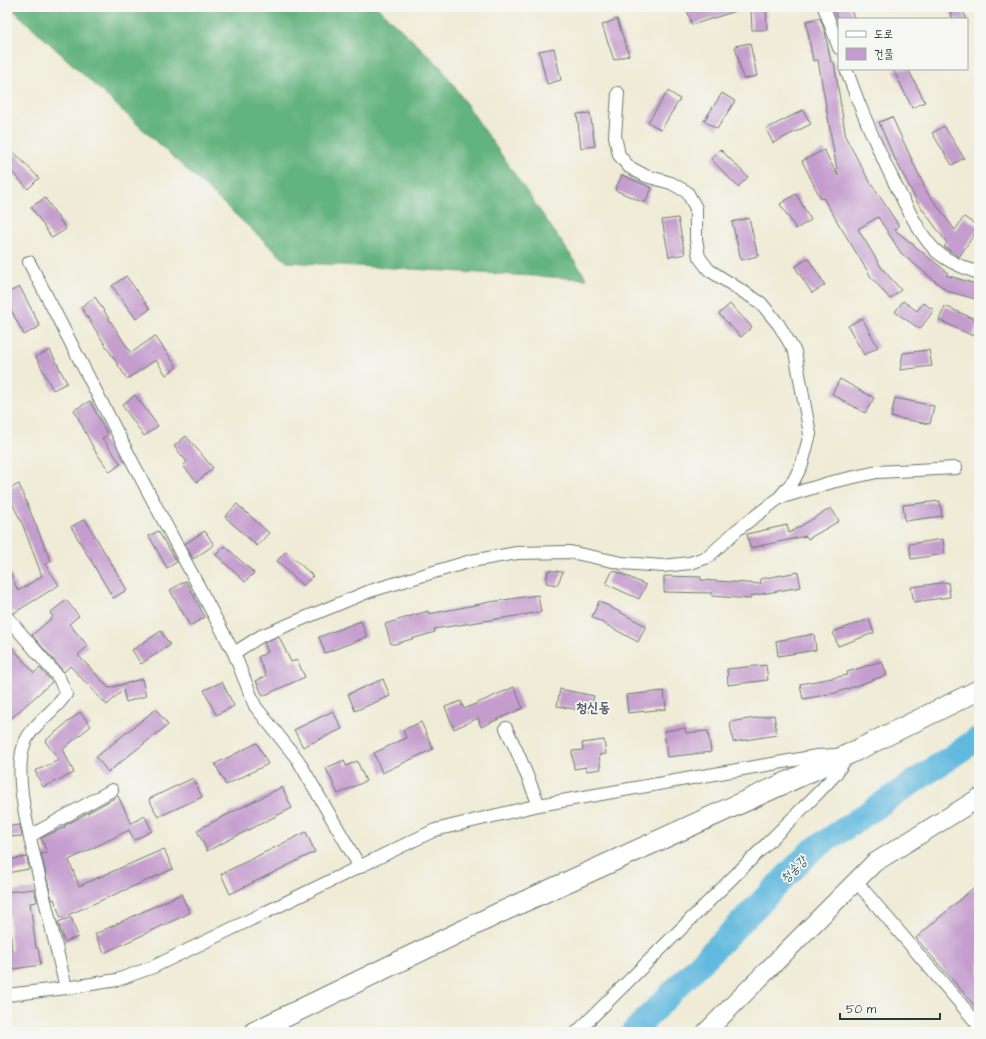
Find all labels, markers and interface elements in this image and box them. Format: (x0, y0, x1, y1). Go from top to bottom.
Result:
legend (838, 18, 968, 70)
text: 도로 (874, 26, 893, 43)
text: 건물 (874, 46, 894, 63)
district label: 청신동 (576, 698, 610, 718)
water label: 청송강 (776, 851, 812, 887)
scale bar (840, 995, 940, 1021)
text: 50 m (846, 1001, 877, 1018)

